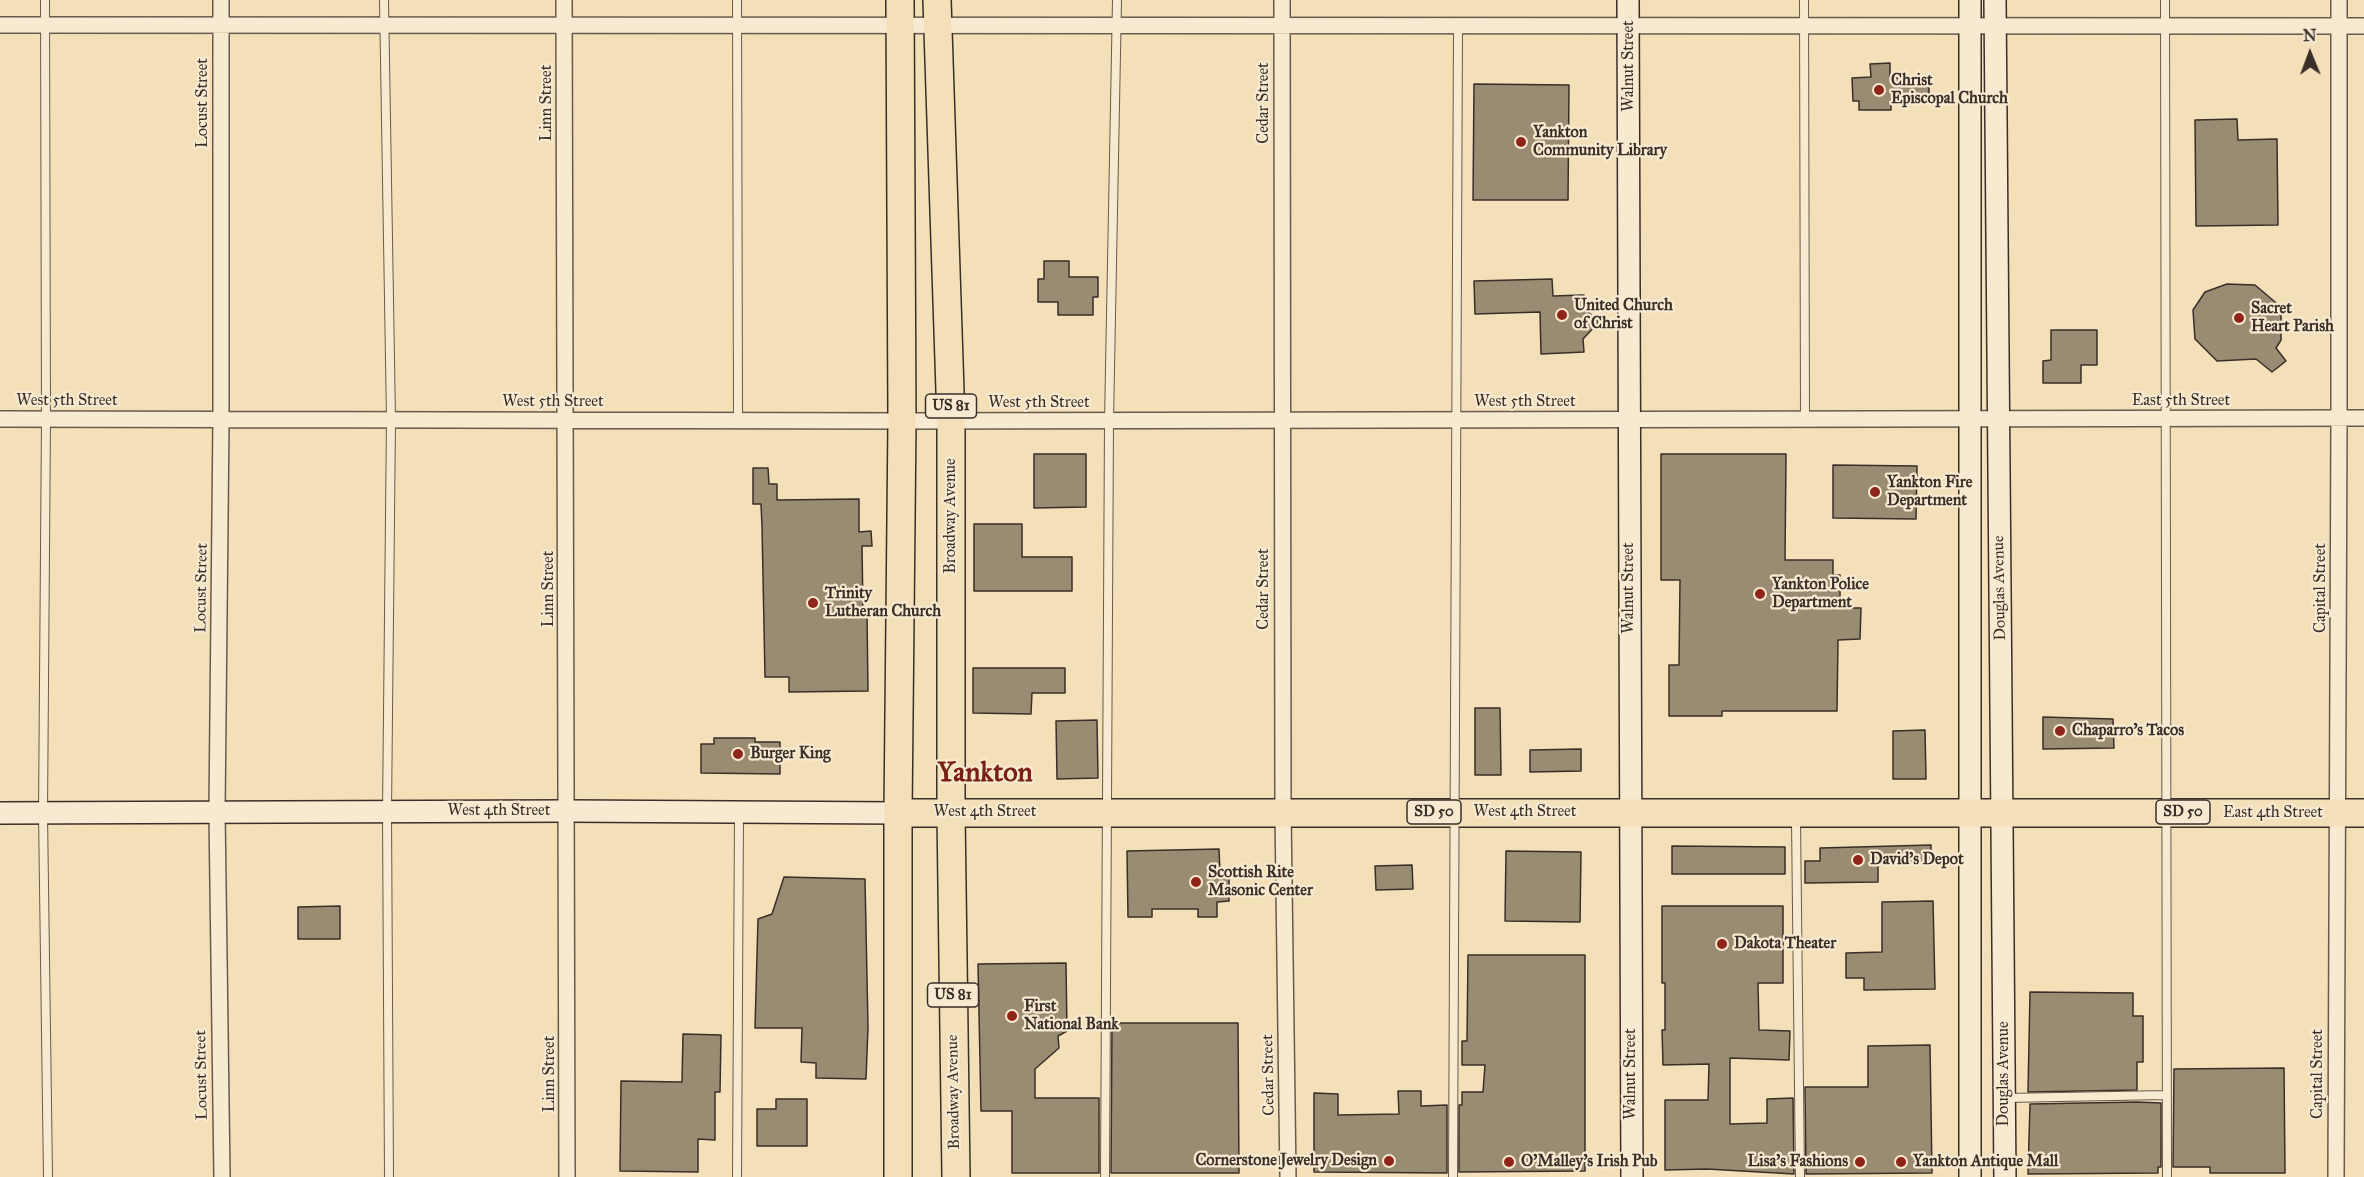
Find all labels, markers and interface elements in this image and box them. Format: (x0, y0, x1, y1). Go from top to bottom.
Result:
street label: Walnut Street (1619, 20, 1639, 112)
north arrow (2280, 24, 2340, 84)
text: N (2303, 26, 2317, 45)
street label: Locust Street (193, 58, 213, 148)
street label: Cedar Street (1254, 62, 1274, 144)
street label: Linn Street (537, 65, 557, 141)
place label: Christ Episcopal Church (1891, 71, 2008, 109)
marker: Christ Episcopal Church (1872, 83, 1886, 97)
place label: Yankton Community Library (1533, 123, 1667, 161)
marker: Yankton Community Library (1514, 135, 1528, 149)
place label: United Church of Christ (1574, 296, 1673, 334)
place label: Sacret Heart Parish (2251, 299, 2334, 337)
marker: United Church of Christ (1555, 308, 1569, 322)
marker: Sacret Heart Parish (2232, 311, 2246, 325)
street label: West 5th Street (16, 391, 118, 411)
street label: East 5th Street (2132, 391, 2230, 411)
street label: West 5th Street (502, 392, 604, 412)
street label: West 5th Street (1474, 392, 1576, 412)
street label: West 5th Street (988, 393, 1090, 413)
road number: US 81 (926, 394, 976, 418)
street label: Broadway Avenue (941, 458, 961, 574)
place label: Yankton Fire Department (1887, 473, 1972, 511)
marker: Yankton Fire Department (1868, 485, 1882, 499)
street label: Douglas Avenue (1989, 535, 2011, 641)
street label: Walnut Street (1619, 542, 1639, 634)
street label: Locust Street (192, 543, 212, 633)
street label: Capital Street (2311, 543, 2331, 633)
street label: Cedar Street (1254, 548, 1274, 630)
street label: Linn Street (539, 551, 559, 627)
place label: Yankton Police Department (1772, 575, 1869, 613)
place label: Trinity Lutheran Church (825, 584, 941, 622)
marker: Yankton Police Department (1753, 587, 1767, 601)
marker: Trinity Lutheran Church (806, 596, 820, 610)
place label: Chaparro's Tacos (2072, 721, 2184, 741)
marker: Chaparro's Tacos (2053, 724, 2067, 738)
place label: Burger King (750, 744, 831, 764)
marker: Burger King (731, 747, 745, 761)
district label: Yankton (937, 757, 1033, 791)
road number: SD 50 (1407, 800, 1461, 824)
road number: SD 50 (2156, 800, 2210, 824)
street label: West 4th Street (448, 801, 550, 821)
street label: West 4th Street (934, 802, 1036, 822)
street label: West 4th Street (1474, 802, 1576, 822)
street label: East 4th Street (2223, 803, 2323, 823)
place label: David's Depot (1870, 850, 1964, 870)
marker: David's Depot (1851, 853, 1865, 867)
place label: Scottish Rite Masonic Center (1208, 863, 1313, 901)
marker: Scottish Rite Masonic Center (1189, 875, 1203, 889)
place label: Dakota Theater (1734, 934, 1836, 954)
marker: Dakota Theater (1715, 937, 1729, 951)
road number: US 81 (928, 983, 978, 1007)
place label: First National Bank (1024, 997, 1119, 1035)
marker: First National Bank (1005, 1009, 1019, 1023)
street label: Douglas Avenue (1994, 1021, 2014, 1127)
street label: Walnut Street (1621, 1028, 1641, 1120)
street label: Capital Street (2308, 1029, 2328, 1119)
street label: Locust Street (192, 1030, 212, 1120)
street label: Broadway Avenue (943, 1034, 965, 1150)
street label: Cedar Street (1259, 1034, 1279, 1116)
street label: Linn Street (540, 1036, 560, 1112)
place label: Cornerstone Jewelry Design (1195, 1151, 1377, 1171)
place label: O'Malley's Irish Pub (1521, 1152, 1657, 1172)
place label: Lisa's Fashions (1747, 1152, 1848, 1172)
place label: Yankton Antique Mall (1913, 1152, 2058, 1172)
marker: Cornerstone Jewelry Design (1382, 1154, 1396, 1168)
marker: O'Malley's Irish Pub (1502, 1155, 1516, 1169)
marker: Lisa's Fashions (1853, 1155, 1867, 1169)
marker: Yankton Antique Mall (1894, 1155, 1908, 1169)

